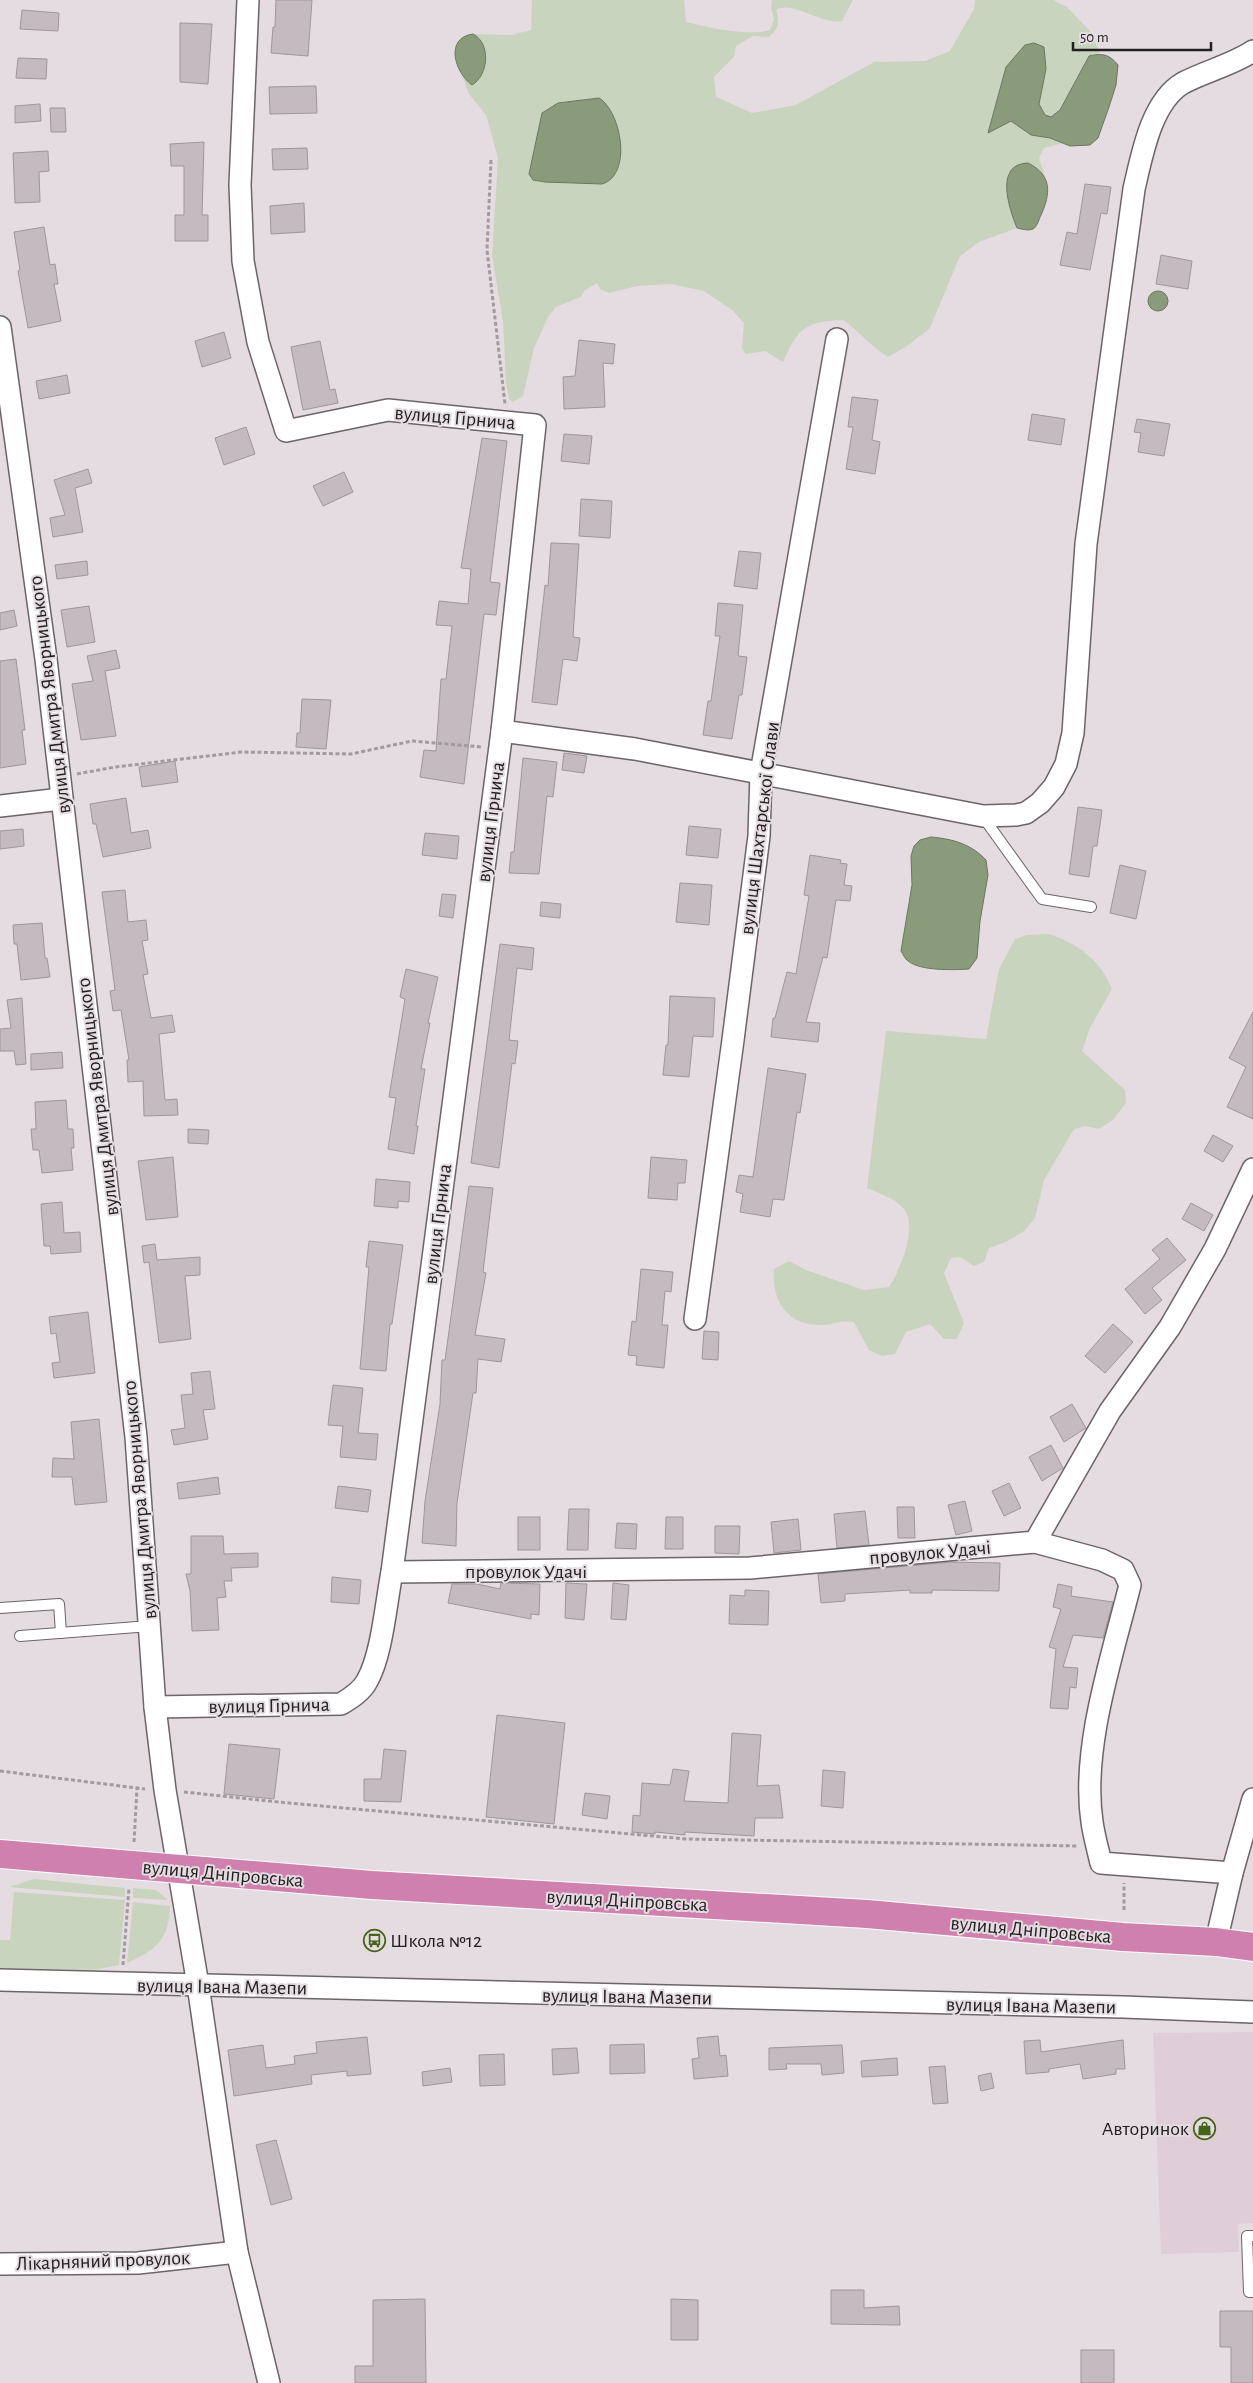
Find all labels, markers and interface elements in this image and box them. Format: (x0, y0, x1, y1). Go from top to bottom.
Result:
scale bar (1073, 20, 1210, 52)
text: 50 m (1080, 30, 1109, 45)
street label: вулиця Гірнича (394, 403, 516, 433)
street label: вулиця Дмитра Яворницького (25, 575, 75, 815)
street label: вулиця Шахтарської Слави (737, 720, 783, 936)
street label: вулиця Гірнича (474, 761, 508, 884)
street label: вулиця Дмитра Яворницького (73, 977, 123, 1217)
street label: вулиця Гірнича (421, 1163, 455, 1286)
street label: вулиця Дмитра Яворницького (120, 1380, 160, 1620)
street label: провулок Удачі (868, 1538, 992, 1568)
street label: провулок Удачі (465, 1562, 587, 1582)
street label: вулиця Гірнича (208, 1695, 330, 1717)
street label: вулиця Дніпровська (142, 1857, 304, 1891)
street label: вулиця Дніпровська (546, 1887, 708, 1915)
street label: вулиця Дніпровська (950, 1913, 1112, 1947)
bus stop icon: Школа №12 (362, 1928, 386, 1952)
place label: Школа №12 (390, 1931, 482, 1951)
street label: вулиця Івана Мазепи (137, 1976, 307, 1998)
street label: вулиця Івана Мазепи (542, 1986, 712, 2008)
street label: вулиця Івана Мазепи (946, 1995, 1116, 2017)
shop icon: Авторинок (1193, 2116, 1217, 2140)
place label: Авторинок (1102, 2119, 1189, 2139)
street label: Лікарняний провулок (16, 2248, 190, 2274)

